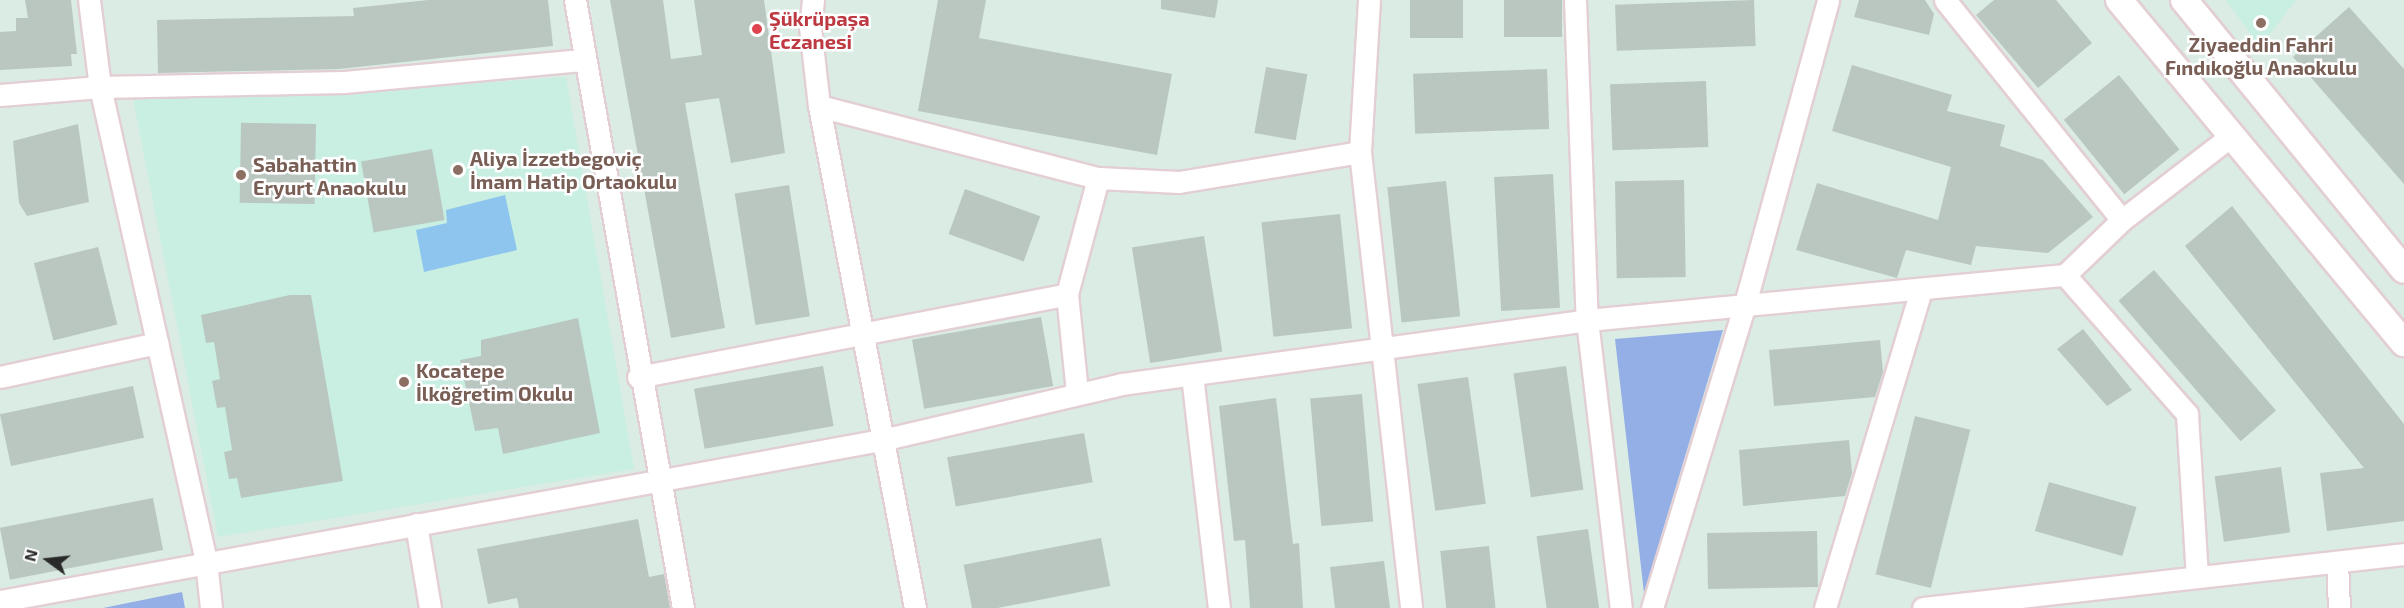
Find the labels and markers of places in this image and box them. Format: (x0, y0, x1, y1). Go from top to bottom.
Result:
place label: Şükrüpaşa Eczanesi (769, 6, 870, 53)
marker: Ziyaeddin Fahri Fındıkoğlu Anaokulu (2254, 16, 2268, 30)
marker: Şükrüpaşa Eczanesi (750, 22, 764, 36)
place label: Ziyaeddin Fahri Fındıkoğlu Anaokulu (2165, 33, 2357, 80)
place label: Aliya İzzetbegoviç İmam Hatip Ortaokulu (470, 146, 677, 193)
place label: Sabahattin Eryurt Anaokulu (253, 152, 407, 199)
marker: Aliya İzzetbegoviç İmam Hatip Ortaokulu (451, 163, 465, 177)
marker: Sabahattin Eryurt Anaokulu (234, 168, 248, 182)
place label: Kocatepe İlköğretim Okulu (416, 358, 573, 405)
marker: Kocatepe İlköğretim Okulu (397, 375, 411, 389)

